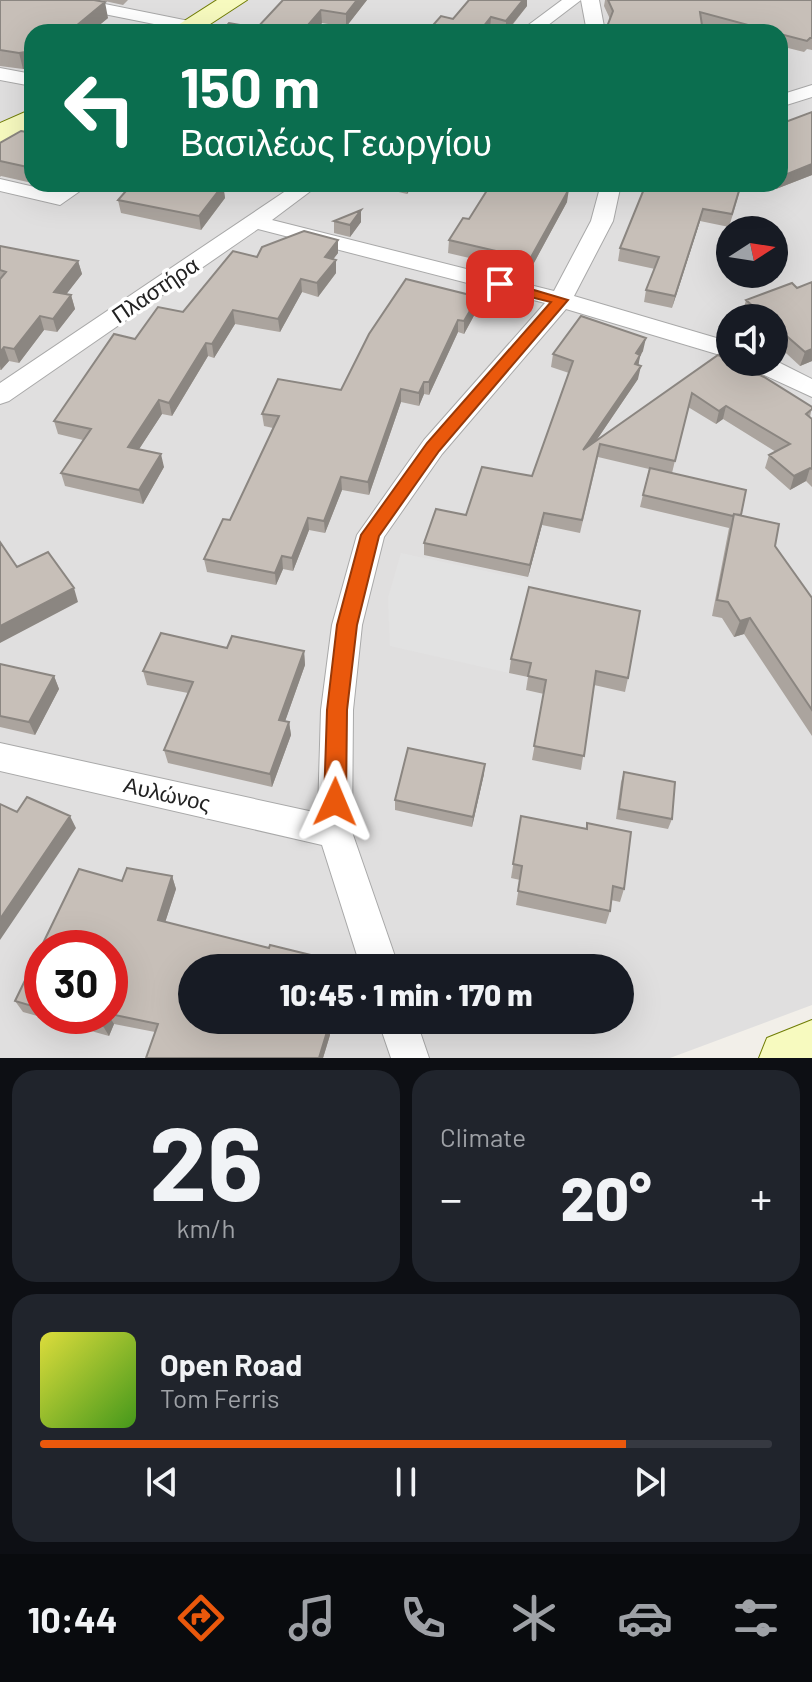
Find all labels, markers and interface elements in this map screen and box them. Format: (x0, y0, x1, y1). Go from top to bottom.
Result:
text: 150 m (180, 52, 320, 119)
icon: left (48, 56, 152, 160)
text: Βασιλέως Γεωργίου (180, 120, 492, 163)
north arrow (716, 216, 788, 288)
map controls (716, 216, 788, 376)
pin (466, 250, 534, 318)
street label: Πλαστήρα (106, 251, 204, 328)
icon: arrive (478, 262, 522, 306)
button: sound (716, 304, 788, 376)
position arrow (293, 760, 377, 844)
street label: Αυλώνος (121, 770, 213, 816)
speed limit sign: 30 (24, 930, 128, 1034)
text: 10:45 · 1 min · 170 m (280, 976, 532, 1012)
text: 26 (149, 1097, 263, 1222)
text: Climate (440, 1121, 526, 1152)
text: 20° (561, 1161, 651, 1233)
text: − (440, 1171, 462, 1224)
text: + (750, 1171, 772, 1224)
text: km/h (177, 1212, 235, 1243)
text: Open Road (160, 1346, 302, 1382)
text: Tom Ferris (160, 1382, 280, 1413)
icon: previous (140, 1460, 184, 1504)
icon: pause (384, 1460, 428, 1504)
icon: next (628, 1460, 672, 1504)
icon: directions (173, 1590, 229, 1646)
icon: music (284, 1590, 340, 1646)
icon: phone (395, 1590, 451, 1646)
icon: climate (506, 1590, 562, 1646)
icon: car (617, 1590, 673, 1646)
icon: filters (728, 1590, 784, 1646)
text: 10:44 (28, 1597, 118, 1640)

